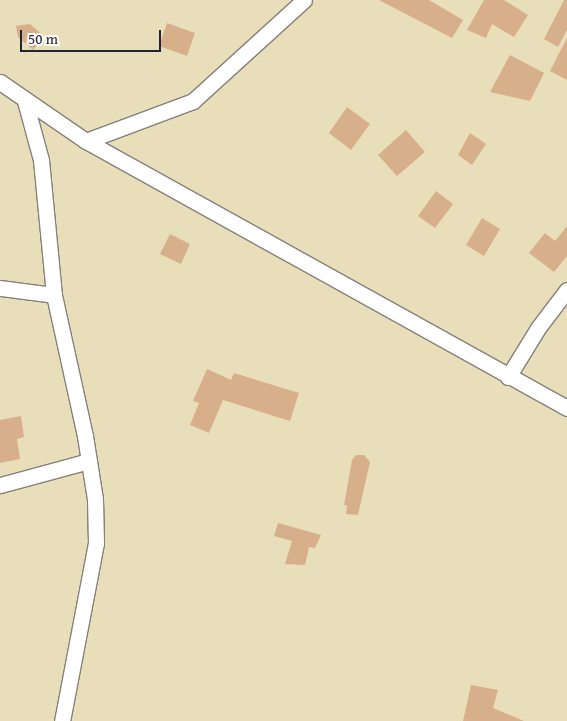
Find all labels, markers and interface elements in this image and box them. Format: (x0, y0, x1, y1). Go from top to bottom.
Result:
scale bar (22, 20, 164, 52)
text: 50 m (28, 28, 58, 49)

